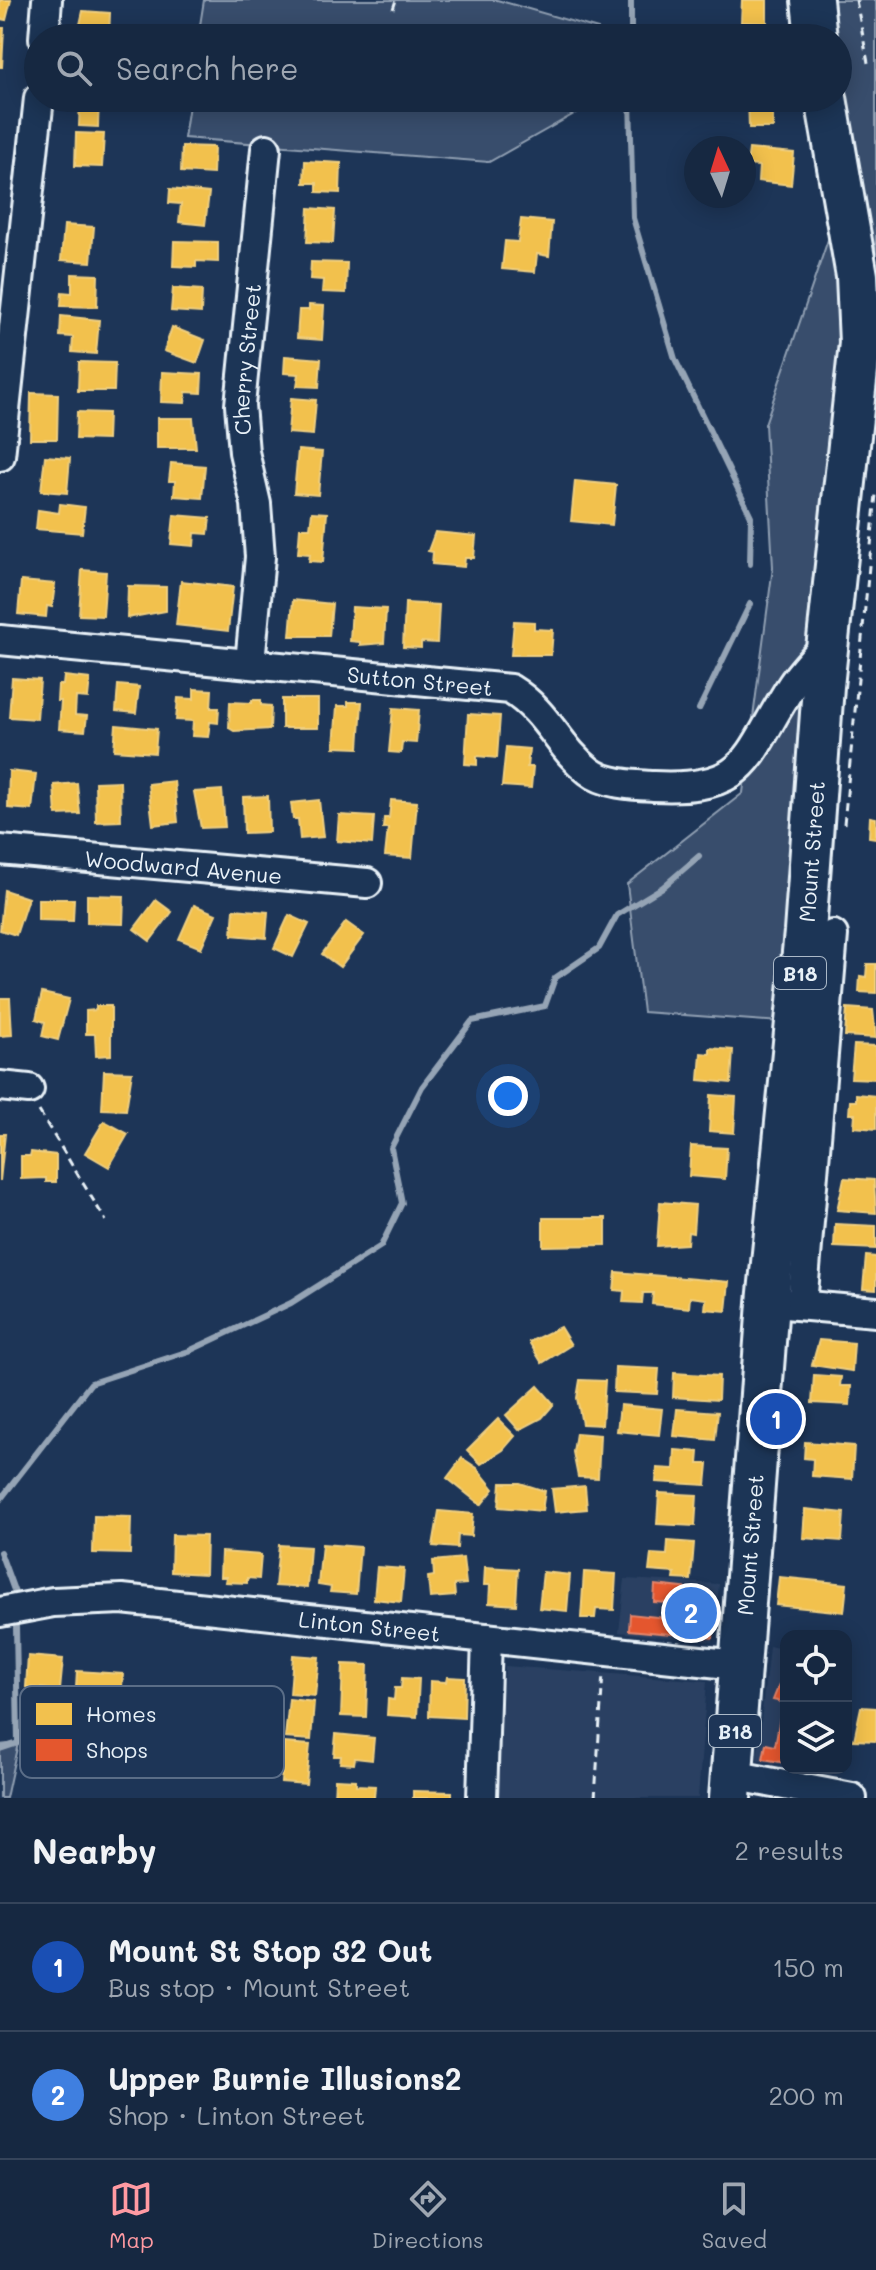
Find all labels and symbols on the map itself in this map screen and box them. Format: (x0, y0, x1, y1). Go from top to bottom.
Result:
north arrow (684, 136, 756, 208)
street label: Cherry Street (225, 282, 267, 437)
street label: Sutton Street (346, 659, 494, 702)
street label: Mount Street (791, 780, 831, 923)
street label: Woodward Avenue (83, 843, 283, 890)
road number: B18 (774, 957, 826, 989)
your location (488, 1076, 528, 1116)
pin: 1 (750, 1389, 802, 1449)
street label: Mount Street (730, 1473, 769, 1616)
pin: 2 (665, 1583, 717, 1643)
street label: Linton Street (297, 1604, 442, 1648)
legend (20, 1686, 284, 1778)
text: Homes (86, 1699, 157, 1728)
road number: B18 (709, 1715, 761, 1747)
text: Shops (86, 1735, 148, 1764)

